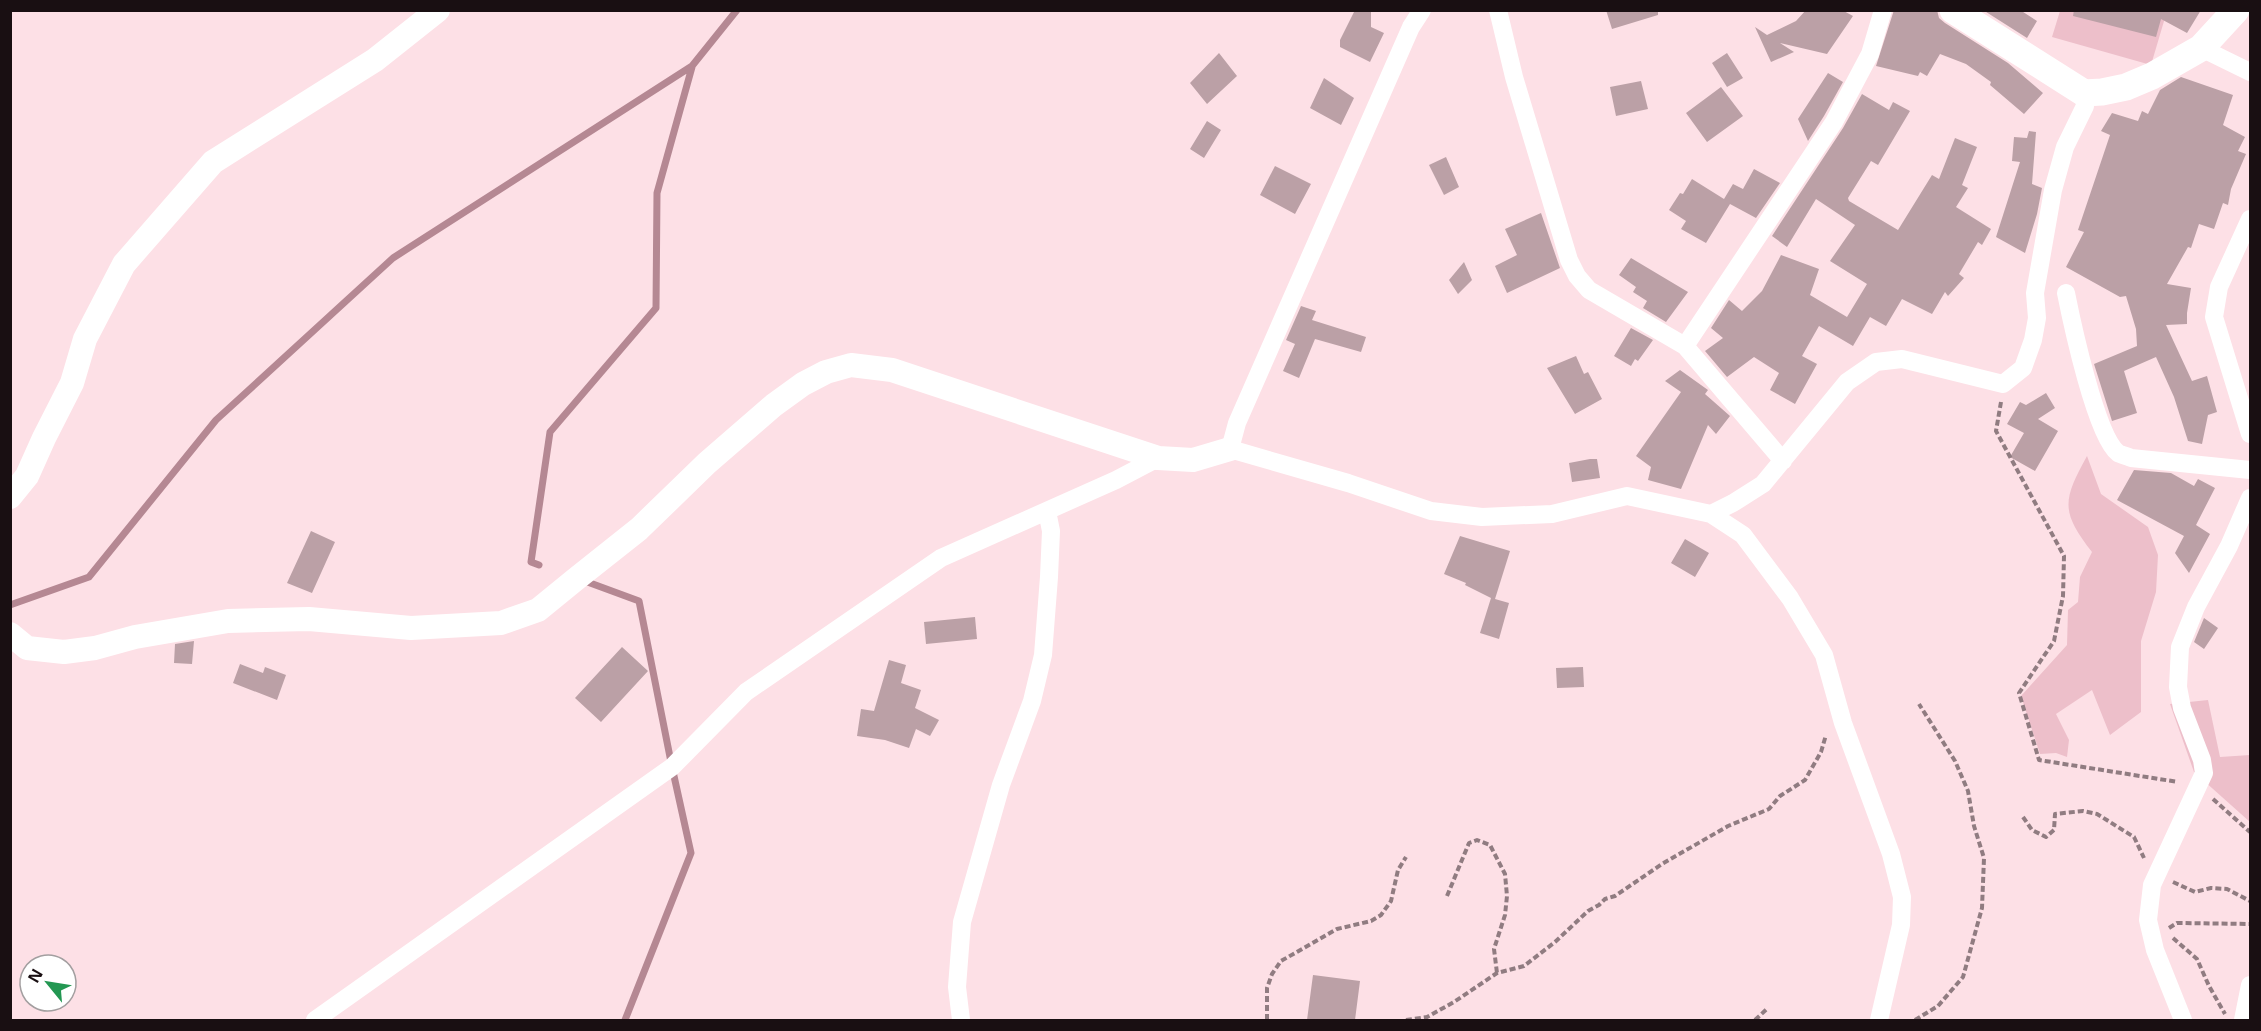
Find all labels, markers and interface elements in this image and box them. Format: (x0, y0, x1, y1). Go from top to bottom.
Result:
north arrow (18, 953, 78, 1013)
text: N (22, 964, 48, 987)

